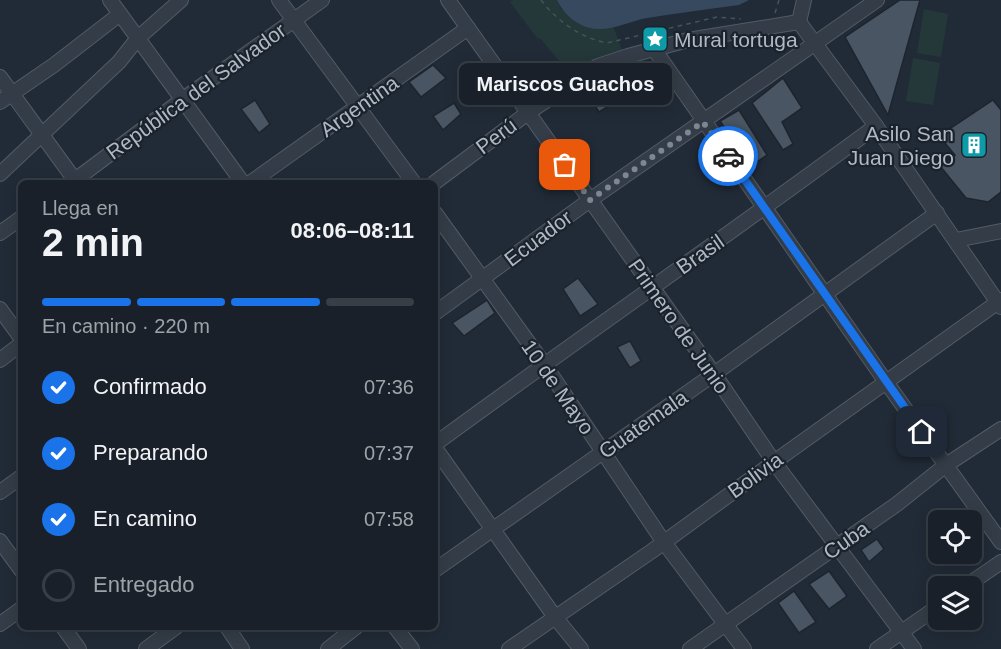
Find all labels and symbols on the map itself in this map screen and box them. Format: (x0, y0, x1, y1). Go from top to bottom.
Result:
street label: República del Salvador (102, 18, 290, 164)
place icon: Mural tortuga (640, 24, 670, 54)
place label: Mural tortuga (674, 28, 798, 51)
callout: Mariscos Guachos (458, 63, 672, 105)
street label: Argentina (316, 71, 403, 141)
street label: Perú (471, 113, 521, 159)
place label: Asilo San Juan Diego (848, 122, 954, 169)
courier (698, 126, 758, 186)
building icon: Asilo San Juan Diego (959, 130, 989, 160)
pin (539, 139, 590, 190)
street label: Ecuador (500, 205, 576, 271)
street label: Brasil (672, 230, 728, 278)
street label: Primero de Junio (624, 254, 734, 398)
street label: 10 de Mayo (517, 335, 599, 439)
street label: Guatemala (594, 385, 692, 463)
pin (896, 406, 947, 457)
street label: Bolivia (723, 447, 787, 502)
street label: Cuba (819, 516, 873, 564)

